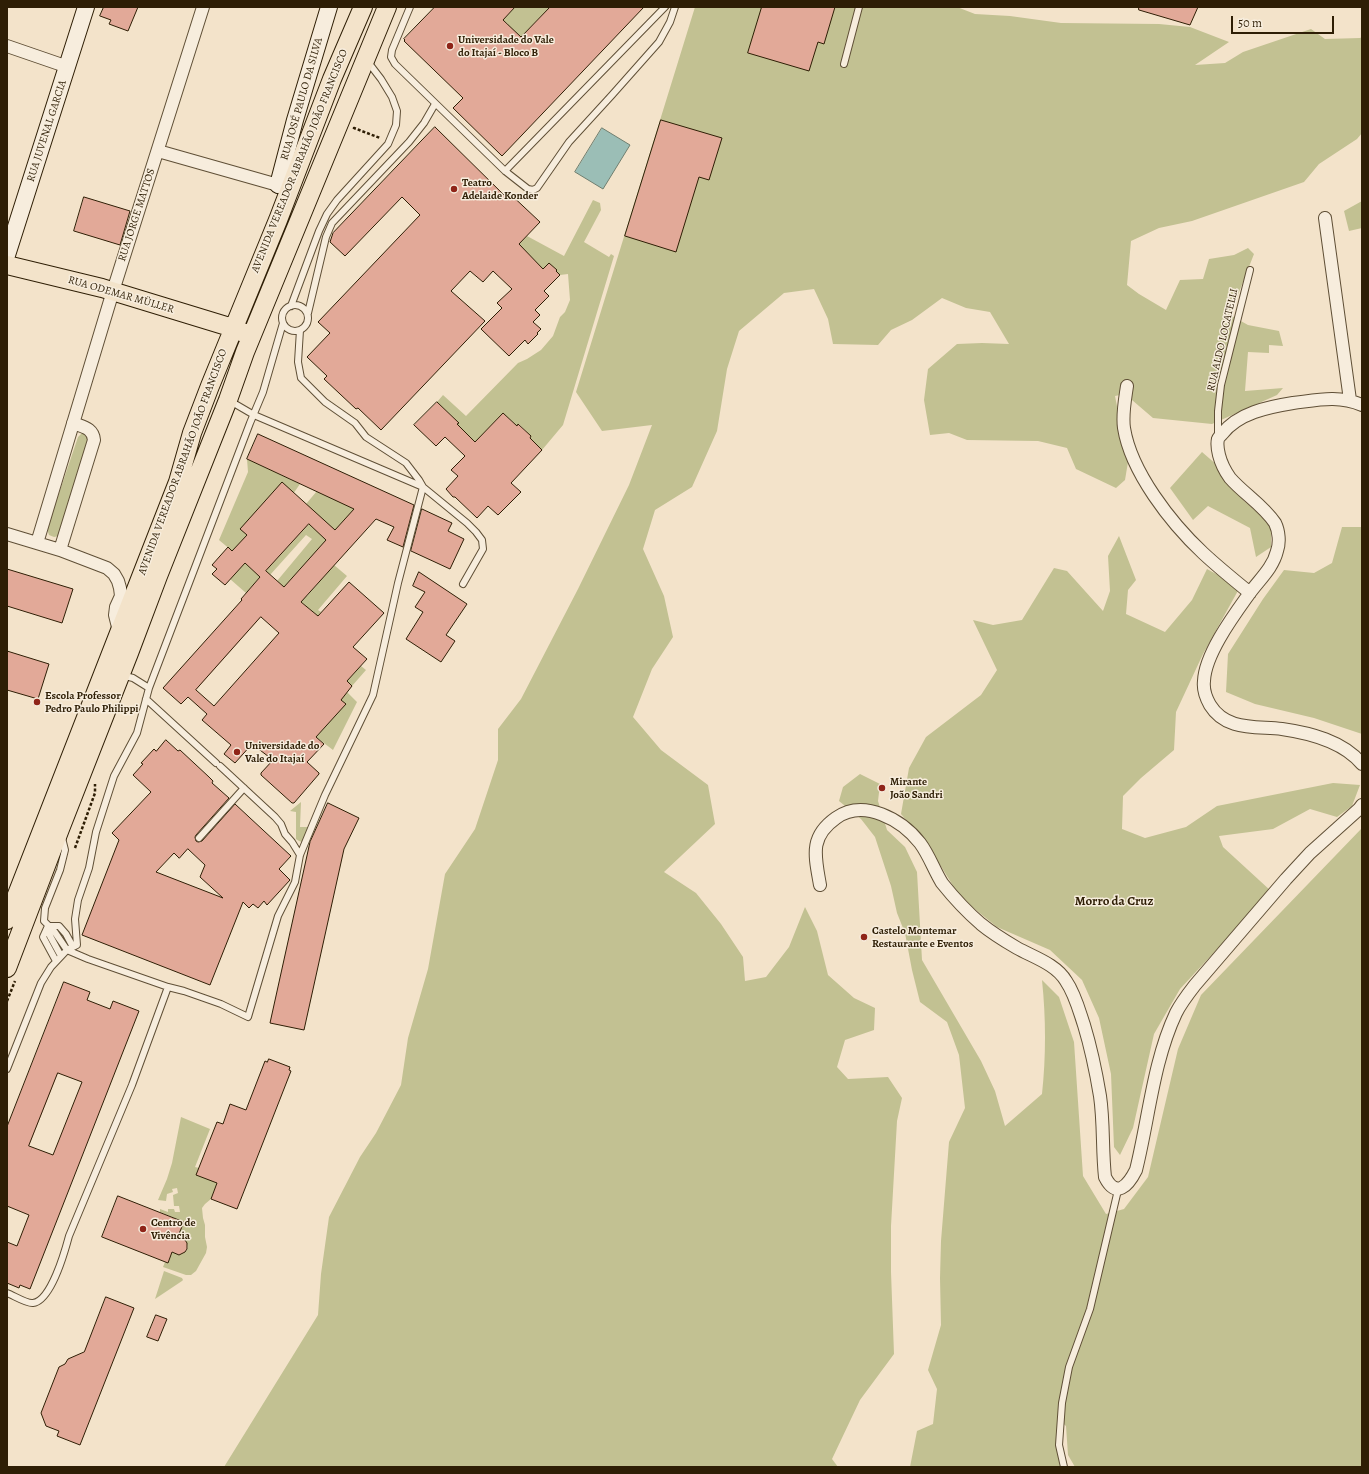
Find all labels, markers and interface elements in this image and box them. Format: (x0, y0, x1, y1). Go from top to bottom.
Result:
scale bar (1233, 8, 1336, 34)
text: 50 m (1238, 15, 1262, 31)
place label: Universidade do Vale do Itajaí - Bloco B (458, 33, 554, 59)
street label: RUA JOSÉ PAULO DA SILVA (278, 36, 326, 162)
marker: Universidade do Vale do Itajaí - Bloco B (445, 41, 455, 51)
street label: AVENIDA VEREADOR ABRAHÃO JOÃO FRANCISCO (249, 47, 351, 275)
street label: RUA JUVENAL GARCIA (24, 78, 70, 184)
street label: RUA JORGE MATTOS (116, 167, 158, 263)
place label: Teatro Adelaide Konder (462, 176, 538, 202)
marker: Teatro Adelaide Konder (449, 184, 459, 194)
street label: RUA ODEMAR MÜLLER (66, 274, 176, 316)
street label: RUA ALDO LOCATELLI (1205, 287, 1241, 393)
street label: AVENIDA VEREADOR ABRAHÃO JOÃO FRANCISCO (136, 347, 230, 577)
place label: Escola Professor Pedro Paulo Philippi (45, 689, 139, 715)
marker: Escola Professor Pedro Paulo Philippi (32, 697, 42, 707)
place label: Universidade do Vale do Itajaí (245, 739, 319, 765)
marker: Universidade do Vale do Itajaí (232, 747, 242, 757)
place label: Mirante João Sandri (890, 775, 943, 801)
marker: Mirante João Sandri (877, 783, 887, 793)
district label: Morro da Cruz (1075, 894, 1153, 910)
place label: Castelo Montemar Restaurante e Eventos (872, 924, 973, 950)
marker: Castelo Montemar Restaurante e Eventos (859, 932, 869, 942)
place label: Centro de Vivência (151, 1216, 196, 1242)
marker: Centro de Vivência (138, 1224, 148, 1234)

